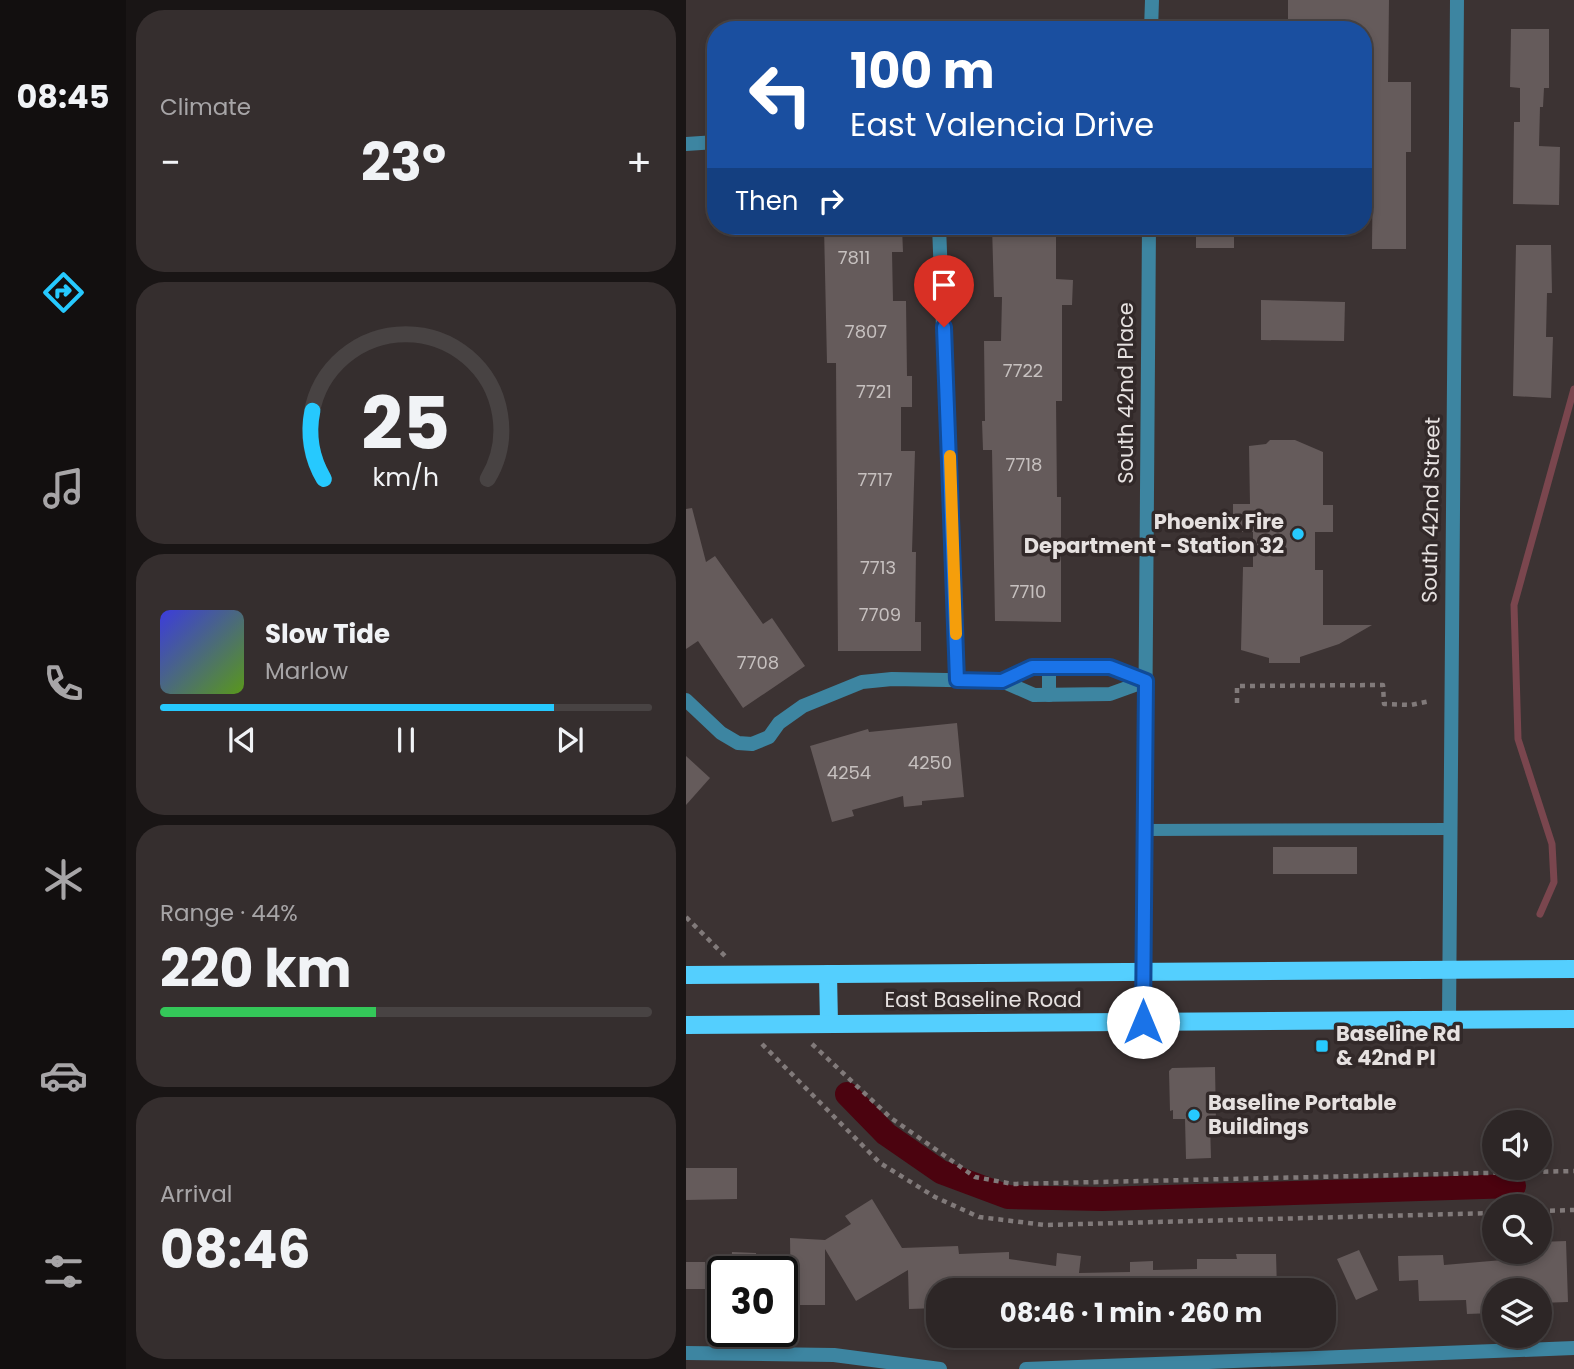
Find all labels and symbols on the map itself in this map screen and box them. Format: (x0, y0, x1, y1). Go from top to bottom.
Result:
house number: 7811 (838, 245, 870, 270)
pin (914, 255, 974, 327)
street label: South 42nd Place (1111, 302, 1140, 484)
house number: 7807 (845, 319, 887, 344)
house number: 7722 (1003, 358, 1043, 383)
house number: 7721 (856, 379, 892, 404)
street label: South 42nd Street (1414, 417, 1447, 603)
house number: 7718 (1006, 452, 1042, 477)
house number: 7717 (857, 467, 893, 492)
place label: Phoenix Fire Department - Station 32 (1024, 507, 1284, 560)
marker: Phoenix Fire Department - Station 32 (1290, 526, 1306, 542)
house number: 7713 (860, 555, 896, 580)
house number: 7710 (1010, 579, 1046, 604)
house number: 7709 (859, 602, 901, 627)
house number: 7708 (737, 650, 779, 675)
house number: 4250 (908, 750, 952, 775)
house number: 4254 (827, 760, 871, 785)
street label: East Baseline Road (884, 985, 1082, 1014)
position arrow (1106, 985, 1180, 1059)
place label: Baseline Rd & 42nd Pl (1336, 1019, 1461, 1072)
marker: Baseline Rd & 42nd Pl (1314, 1038, 1330, 1054)
place label: Baseline Portable Buildings (1208, 1088, 1396, 1141)
marker: Baseline Portable Buildings (1186, 1107, 1202, 1123)
speed limit sign: 30 (707, 1256, 798, 1347)

